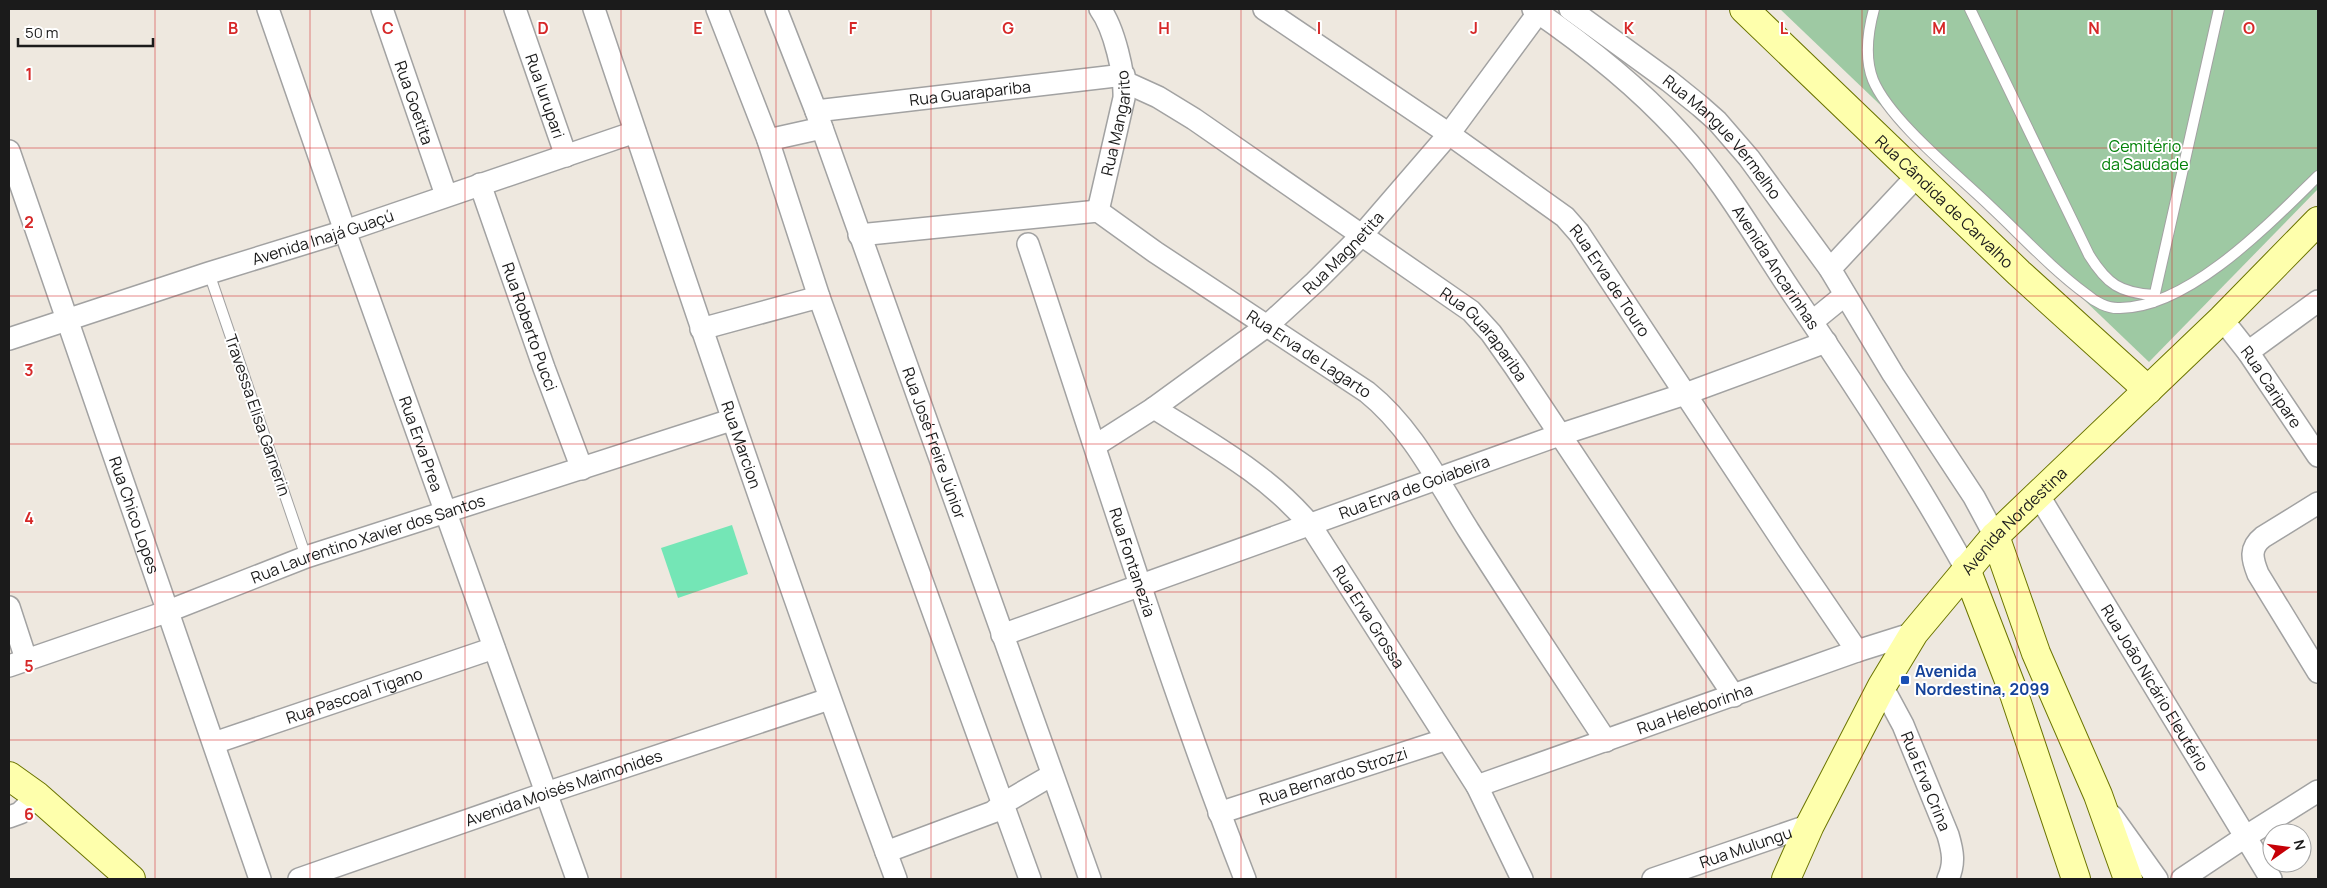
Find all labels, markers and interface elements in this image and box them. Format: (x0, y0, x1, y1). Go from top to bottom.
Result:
scale bar (18, 15, 152, 47)
text: B (228, 17, 238, 39)
text: C (382, 17, 394, 39)
text: D (537, 17, 549, 39)
text: E (693, 17, 703, 39)
text: F (849, 17, 858, 39)
text: G (1002, 17, 1014, 39)
text: H (1158, 17, 1170, 39)
text: I (1317, 17, 1321, 39)
text: J (1470, 17, 1478, 39)
text: K (1624, 17, 1635, 39)
text: L (1780, 17, 1789, 39)
text: M (1932, 17, 1946, 39)
text: N (2088, 17, 2100, 39)
text: O (2243, 17, 2255, 39)
text: 50 m (25, 22, 59, 43)
street label: Rua Iurupari (520, 51, 570, 141)
street label: Rua Goetita (390, 58, 439, 147)
text: 1 (25, 63, 33, 85)
street label: Rua Mangarito (1095, 69, 1135, 178)
street label: Rua Mangue Vermelho (1658, 69, 1786, 204)
street label: Rua Guarapariba (908, 75, 1032, 111)
street label: Rua Cândida de Carvalho (1871, 130, 2018, 273)
park label: Cemitério da Saudade (2101, 135, 2189, 175)
street label: Avenida Ancarinhas (1727, 201, 1825, 334)
street label: Avenida Inajá Guaçú (249, 204, 397, 270)
street label: Rua Magnetita (1298, 207, 1388, 299)
text: 2 (24, 211, 34, 233)
street label: Rua Erva de Touro (1565, 219, 1656, 341)
street label: Rua Roberto Pucci (497, 259, 563, 394)
street label: Rua Guarapariba (1436, 282, 1533, 386)
street label: Rua Erva de Lagarto (1242, 305, 1376, 403)
street label: Travessa Elisa Garnerin (220, 331, 296, 499)
street label: Rua Caripare (2236, 341, 2307, 432)
text: 3 (24, 359, 34, 381)
street label: Rua José Freire Júnior (897, 364, 972, 522)
street label: Rua Erva Prea (394, 393, 448, 494)
street label: Rua Marcion (716, 398, 767, 491)
street label: Rua Erva de Goiabeira (1336, 450, 1493, 524)
street label: Rua Chico Lopes (104, 453, 165, 577)
street label: Avenida Nordestina (1956, 462, 2072, 580)
street label: Rua Laurentino Xavier dos Santos (248, 489, 488, 589)
street label: Rua Fontanezia (1104, 505, 1161, 620)
text: 4 (24, 507, 34, 529)
street label: Rua Erva Grossa (1328, 561, 1410, 673)
street label: Rua João Nicário Eleutério (2096, 600, 2214, 775)
text: 5 (24, 655, 34, 677)
place label: Avenida Nordestina, 2099 (1915, 660, 2049, 700)
street label: Rua Pascoal Tigano (283, 662, 425, 729)
marker: Avenida Nordestina, 2099 (1899, 674, 1911, 686)
street label: Rua Heleborinha (1634, 678, 1756, 739)
street label: Rua Erva Crina (1896, 728, 1956, 834)
street label: Rua Bernardo Strozzi (1256, 742, 1410, 810)
street label: Avenida Moisés Maimonides (462, 744, 665, 831)
text: 6 (24, 803, 34, 825)
street label: Rua Mulungu (1696, 821, 1795, 873)
north arrow (2262, 823, 2312, 873)
text: N (2290, 838, 2311, 852)

